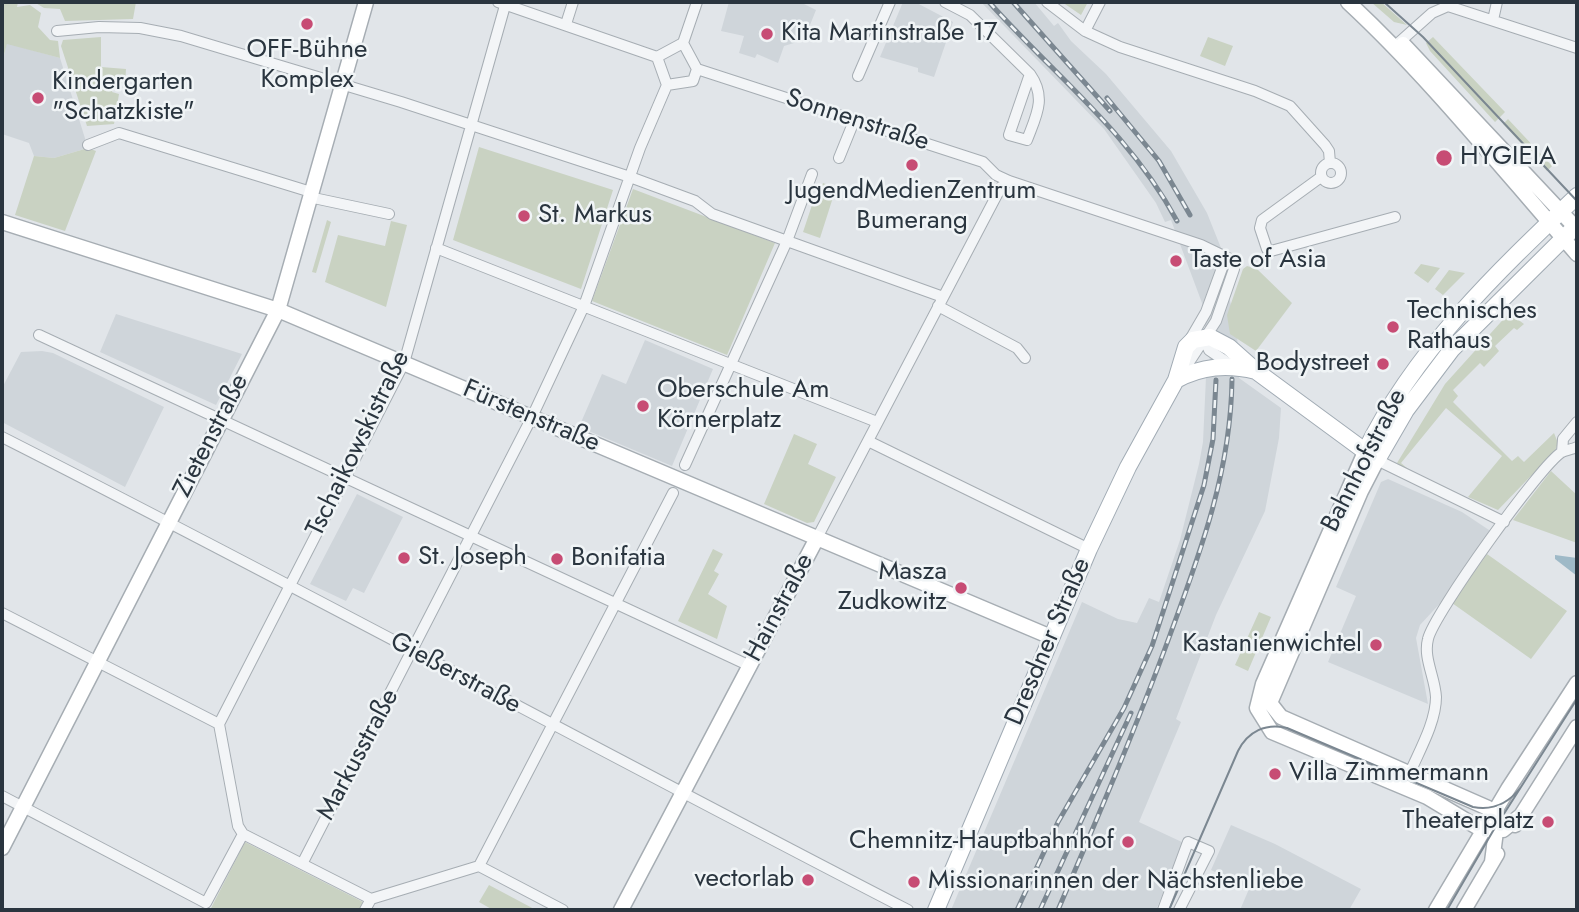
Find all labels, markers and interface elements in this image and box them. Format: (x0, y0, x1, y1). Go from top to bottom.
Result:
marker: OFF-Bühne Komplex (299, 16, 315, 32)
place label: Kita Martinstraße 17 (781, 18, 998, 50)
marker: Kita Martinstraße 17 (759, 26, 775, 42)
place label: OFF-Bühne Komplex (247, 35, 367, 96)
place label: Kindergarten "Schatzkiste" (52, 67, 195, 128)
street label: Sonnenstraße (781, 83, 933, 159)
marker: Kindergarten "Schatzkiste" (30, 90, 46, 106)
place label: HYGIEIA (1460, 142, 1556, 174)
marker: HYGIEIA (1434, 148, 1454, 168)
marker: JugendMedienZentrum Bumerang (904, 157, 920, 173)
place label: JugendMedienZentrum Bumerang (787, 176, 1037, 238)
place label: St. Markus (538, 200, 652, 232)
marker: St. Markus (516, 208, 532, 224)
place label: Taste of Asia (1190, 245, 1326, 277)
marker: Taste of Asia (1168, 253, 1184, 269)
place label: Technisches Rathaus (1407, 296, 1537, 358)
marker: Technisches Rathaus (1385, 319, 1401, 335)
street label: Tschaikowskistraße (301, 346, 417, 542)
place label: Bodystreet (1256, 348, 1369, 380)
marker: Bodystreet (1375, 356, 1391, 372)
street label: Zietenstraße (168, 369, 256, 503)
street label: Fürstenstraße (458, 374, 604, 460)
place label: Oberschule Am Körnerplatz (657, 375, 829, 436)
street label: Bahnhofstraße (1316, 385, 1414, 537)
marker: Oberschule Am Körnerplatz (635, 398, 651, 414)
place label: St. Joseph (418, 542, 527, 574)
place label: Bonifatia (571, 543, 666, 575)
street label: Hainstraße (739, 549, 821, 667)
marker: St. Joseph (396, 550, 412, 566)
marker: Bonifatia (549, 551, 565, 567)
street label: Dresdner Straße (1000, 554, 1098, 730)
place label: Masza Zudkowitz (838, 557, 947, 618)
marker: Masza Zudkowitz (953, 580, 969, 596)
street label: Gießerstraße (384, 627, 526, 721)
place label: Kastanienwichtel (1182, 629, 1362, 661)
marker: Kastanienwichtel (1368, 637, 1384, 653)
street label: Markusstraße (311, 684, 407, 826)
place label: Villa Zimmermann (1289, 758, 1489, 790)
marker: Villa Zimmermann (1267, 766, 1283, 782)
place label: Theaterplatz (1402, 806, 1534, 838)
marker: Theaterplatz (1540, 814, 1556, 830)
place label: Chemnitz-Hauptbahnhof (849, 826, 1114, 858)
marker: Chemnitz-Hauptbahnhof (1120, 834, 1136, 850)
place label: vectorlab (694, 864, 794, 896)
place label: Missionarinnen der Nächstenliebe (928, 866, 1304, 898)
marker: vectorlab (800, 872, 816, 888)
marker: Missionarinnen der Nächstenliebe (906, 874, 922, 890)

